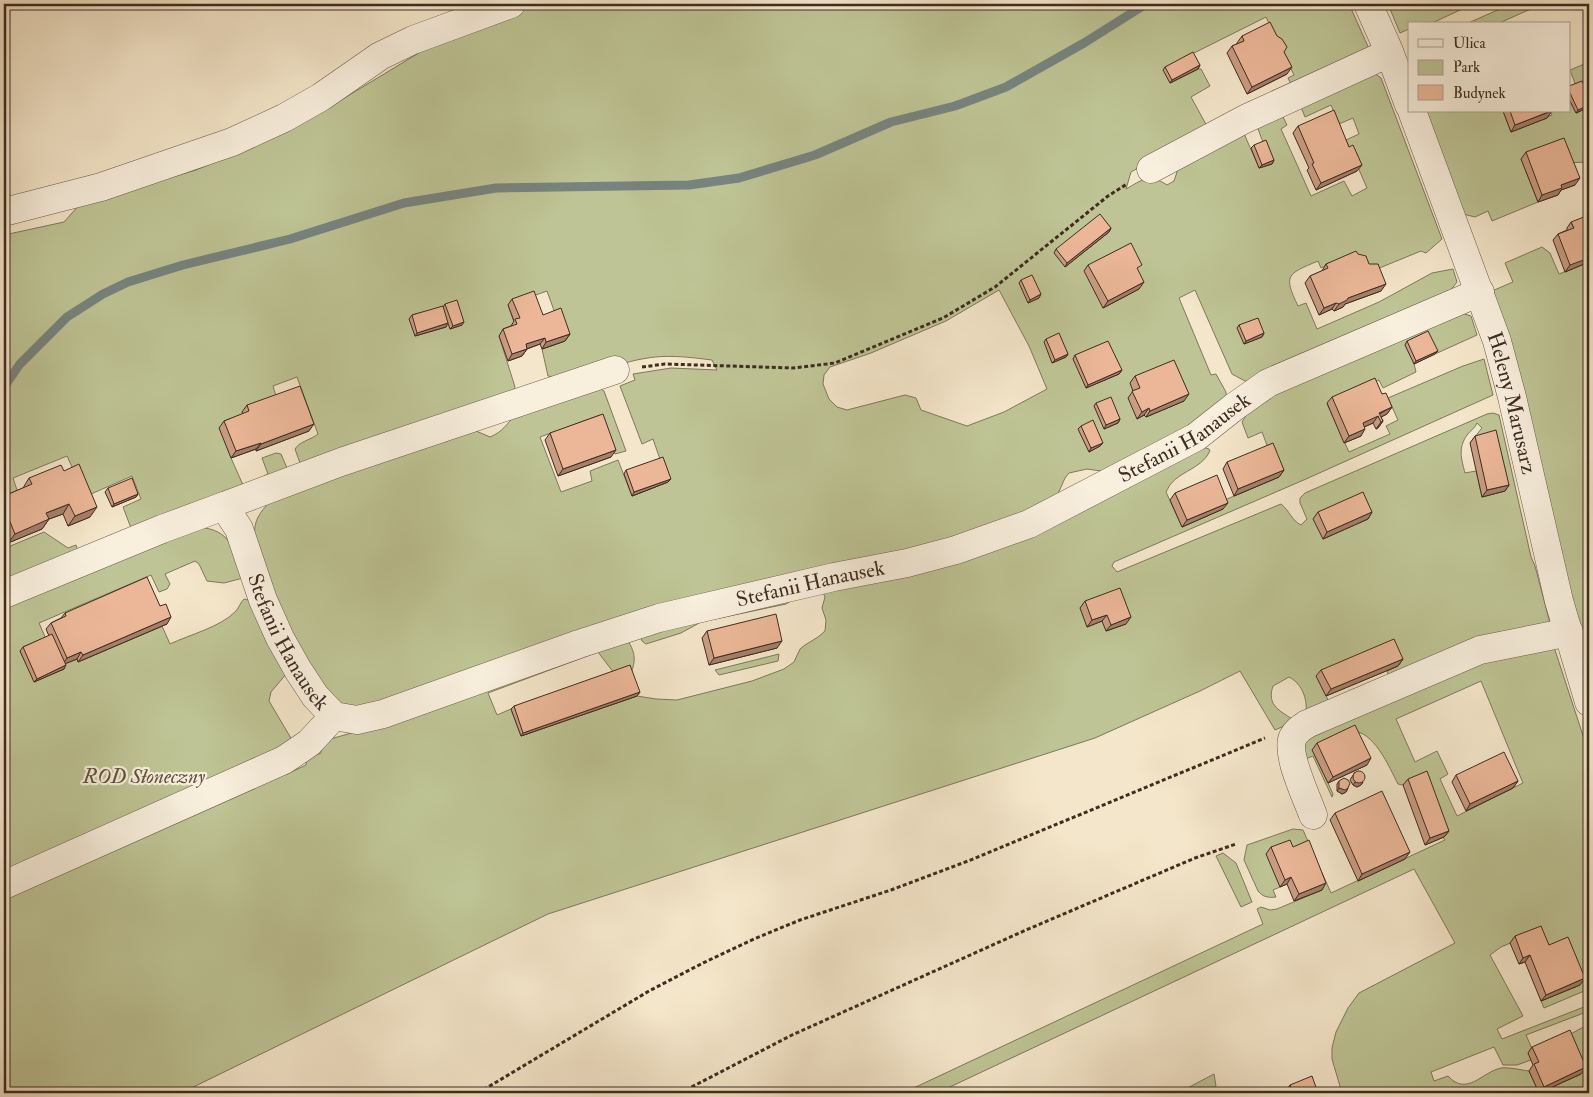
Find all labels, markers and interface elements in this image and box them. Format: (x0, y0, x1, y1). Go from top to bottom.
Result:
legend (1408, 22, 1570, 112)
text: Ulica (1453, 34, 1486, 53)
text: Park (1453, 58, 1480, 77)
text: Budynek (1453, 84, 1506, 103)
street label: Heleny Marusarz (1481, 328, 1542, 477)
street label: Stefanii Hanausek (1114, 387, 1256, 489)
street label: Stefanii Hanausek (734, 555, 887, 613)
street label: Stefanii Hanausek (241, 570, 335, 716)
park label: ROD Słoneczny (82, 763, 206, 790)

